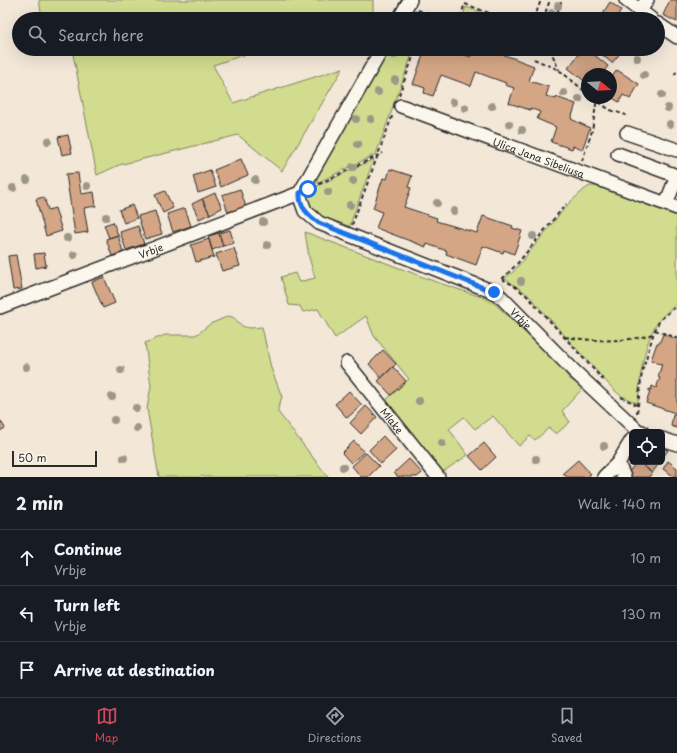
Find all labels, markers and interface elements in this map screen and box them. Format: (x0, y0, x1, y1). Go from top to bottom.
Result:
search box (12, 12, 665, 56)
icon: search (26, 23, 48, 45)
text: Search here (58, 23, 144, 46)
north arrow (581, 68, 617, 104)
street label: Ulica Jana Sibeliusa (491, 133, 588, 181)
route start (299, 180, 317, 198)
street label: Vrbje (136, 238, 165, 261)
route end (485, 283, 503, 301)
street label: Vrbje (508, 304, 536, 333)
street label: Mlake (377, 404, 408, 436)
map controls (629, 429, 665, 465)
button: locate (629, 429, 665, 465)
scale bar (12, 449, 97, 468)
text: 50 m (18, 449, 47, 466)
text: 2 min (16, 490, 63, 516)
text: Walk · 140 m (578, 494, 661, 513)
text: Continue (54, 537, 122, 560)
icon: ahead (16, 547, 38, 569)
text: 10 m (631, 548, 661, 567)
text: Vrbje (54, 560, 87, 579)
text: Turn left (54, 593, 120, 616)
icon: left (16, 603, 38, 625)
text: 130 m (622, 604, 661, 623)
text: Vrbje (54, 616, 87, 635)
text: Arrive at destination (54, 658, 215, 681)
icon: arrive (16, 659, 38, 681)
tab: Map (95, 705, 118, 746)
tab: Directions (308, 705, 361, 746)
tab: Saved (551, 705, 582, 746)

